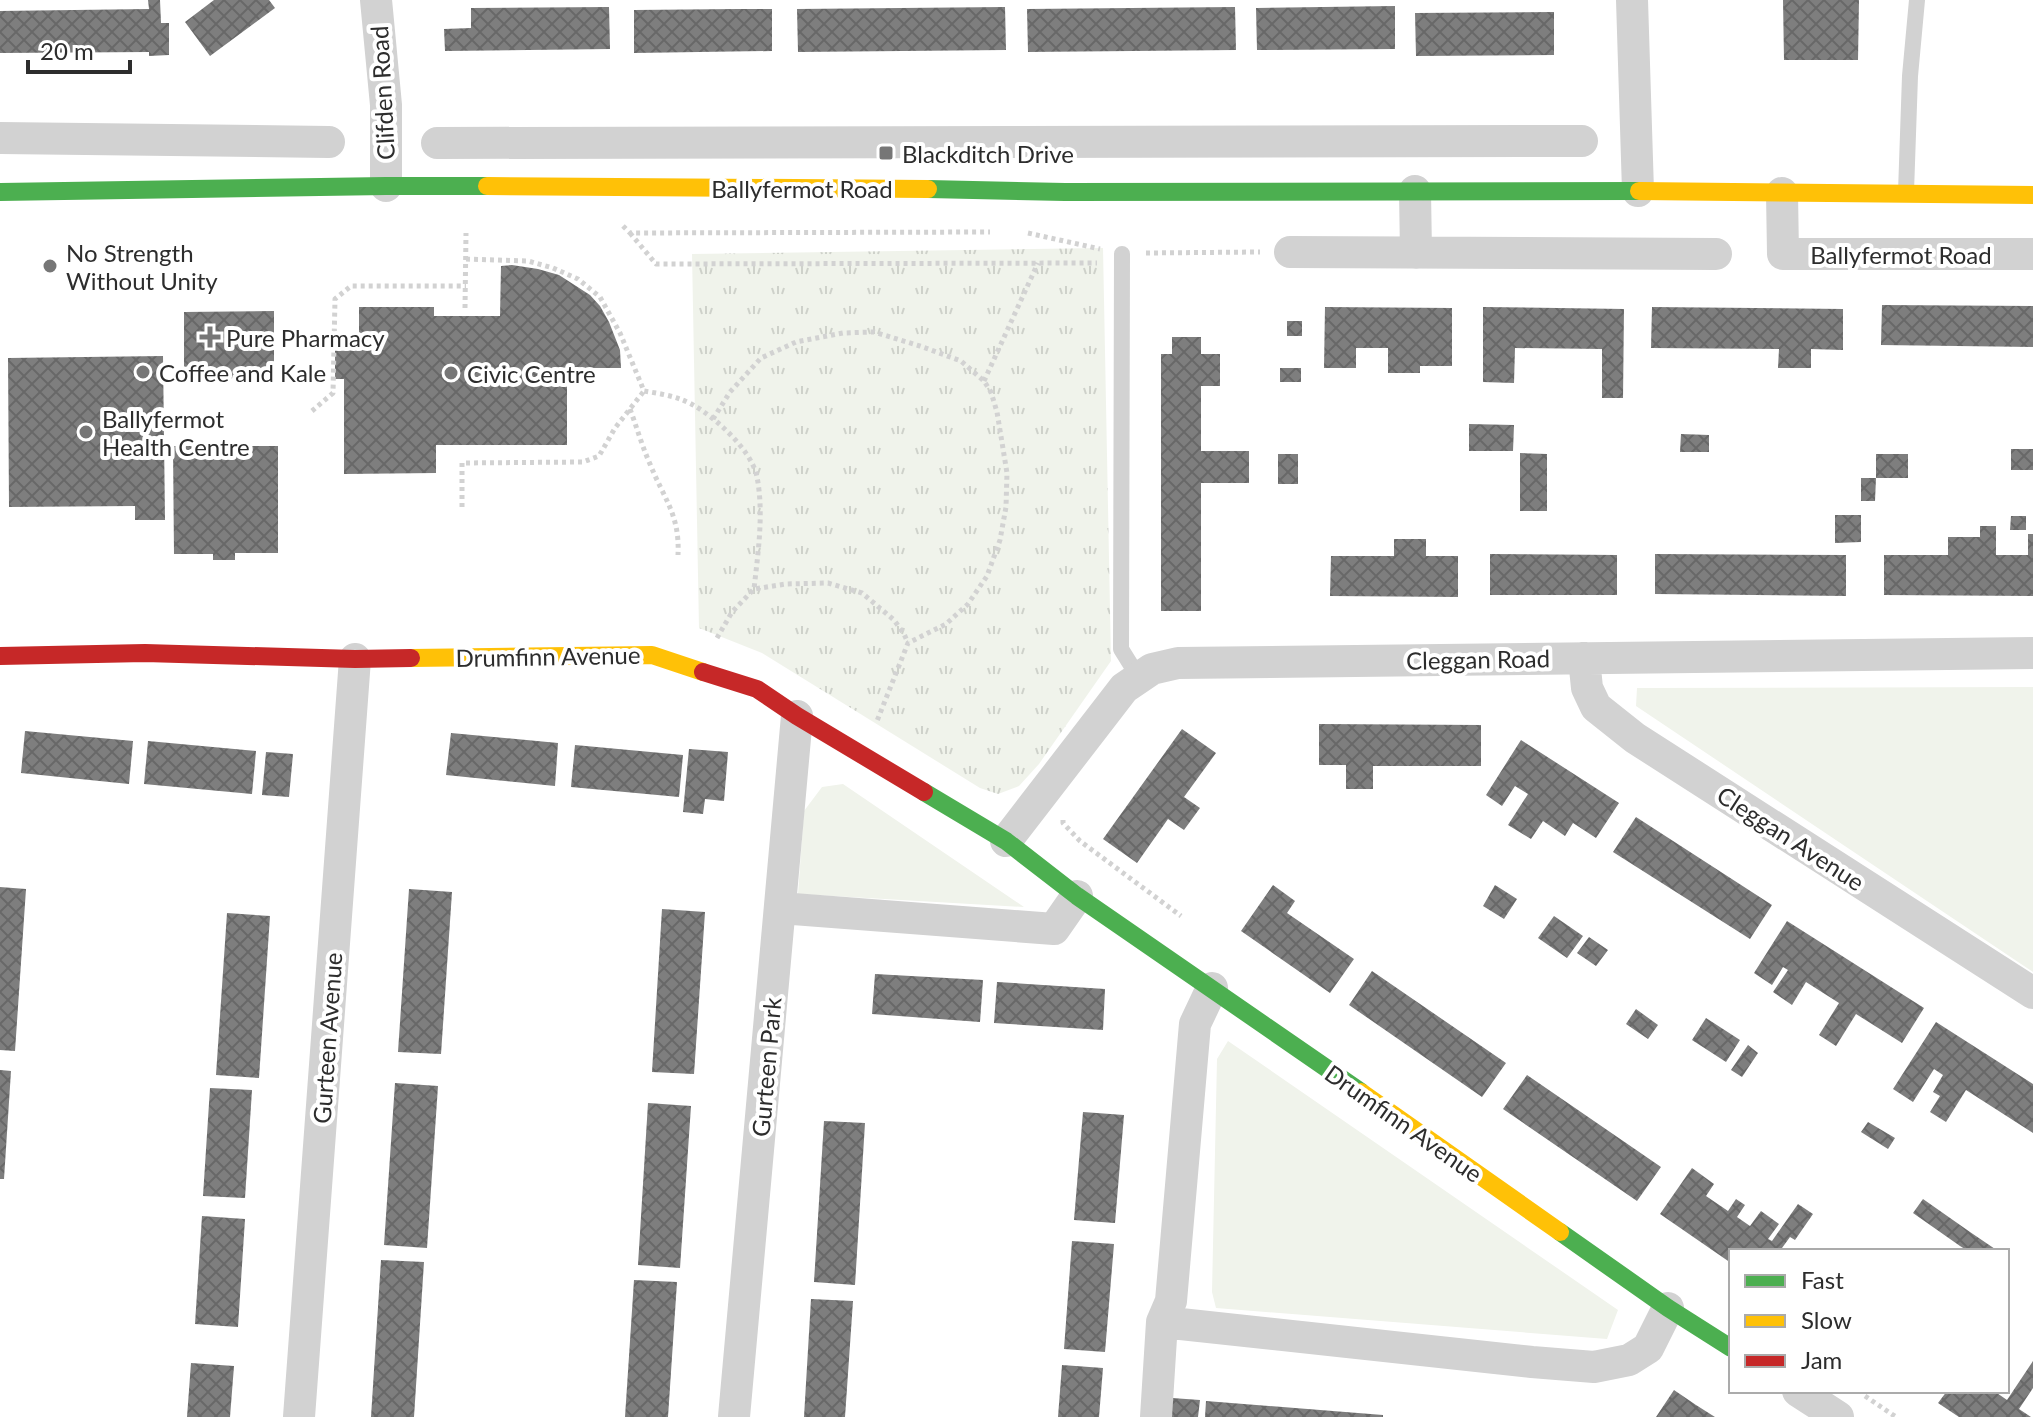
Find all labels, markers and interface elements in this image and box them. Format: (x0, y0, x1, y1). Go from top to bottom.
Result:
scale bar (28, 24, 130, 74)
street label: Clifden Road (364, 25, 400, 161)
text: 20 m (40, 36, 94, 65)
place label: Blackditch Drive (902, 139, 1074, 168)
marker: Blackditch Drive (877, 144, 895, 162)
street label: Ballyfermot Road (711, 174, 893, 203)
place label: No Strength Without Unity (66, 238, 218, 295)
street label: Ballyfermot Road (1810, 240, 1992, 269)
marker: No Strength Without Unity (41, 257, 59, 275)
place label: Pure Pharmacy (226, 323, 385, 352)
marker: Pure Pharmacy (201, 328, 219, 346)
place label: Coffee and Kale (159, 358, 326, 387)
place label: Civic Centre (467, 359, 596, 388)
marker: Coffee and Kale (134, 363, 152, 381)
marker: Civic Centre (442, 364, 460, 382)
place label: Ballyfermot Health Centre (102, 404, 250, 461)
marker: Ballyfermot Health Centre (77, 423, 95, 441)
street label: Drumfinn Avenue (455, 640, 641, 672)
street label: Cleggan Road (1406, 643, 1550, 675)
street label: Cleggan Avenue (1712, 780, 1870, 896)
street label: Gurteen Avenue (307, 951, 347, 1125)
street label: Gurteen Park (745, 995, 787, 1138)
street label: Drumfinn Avenue (1320, 1058, 1488, 1188)
legend (1729, 1249, 2009, 1393)
text: Fast (1801, 1265, 1844, 1294)
text: Slow (1801, 1305, 1852, 1334)
text: Jam (1801, 1345, 1842, 1374)

